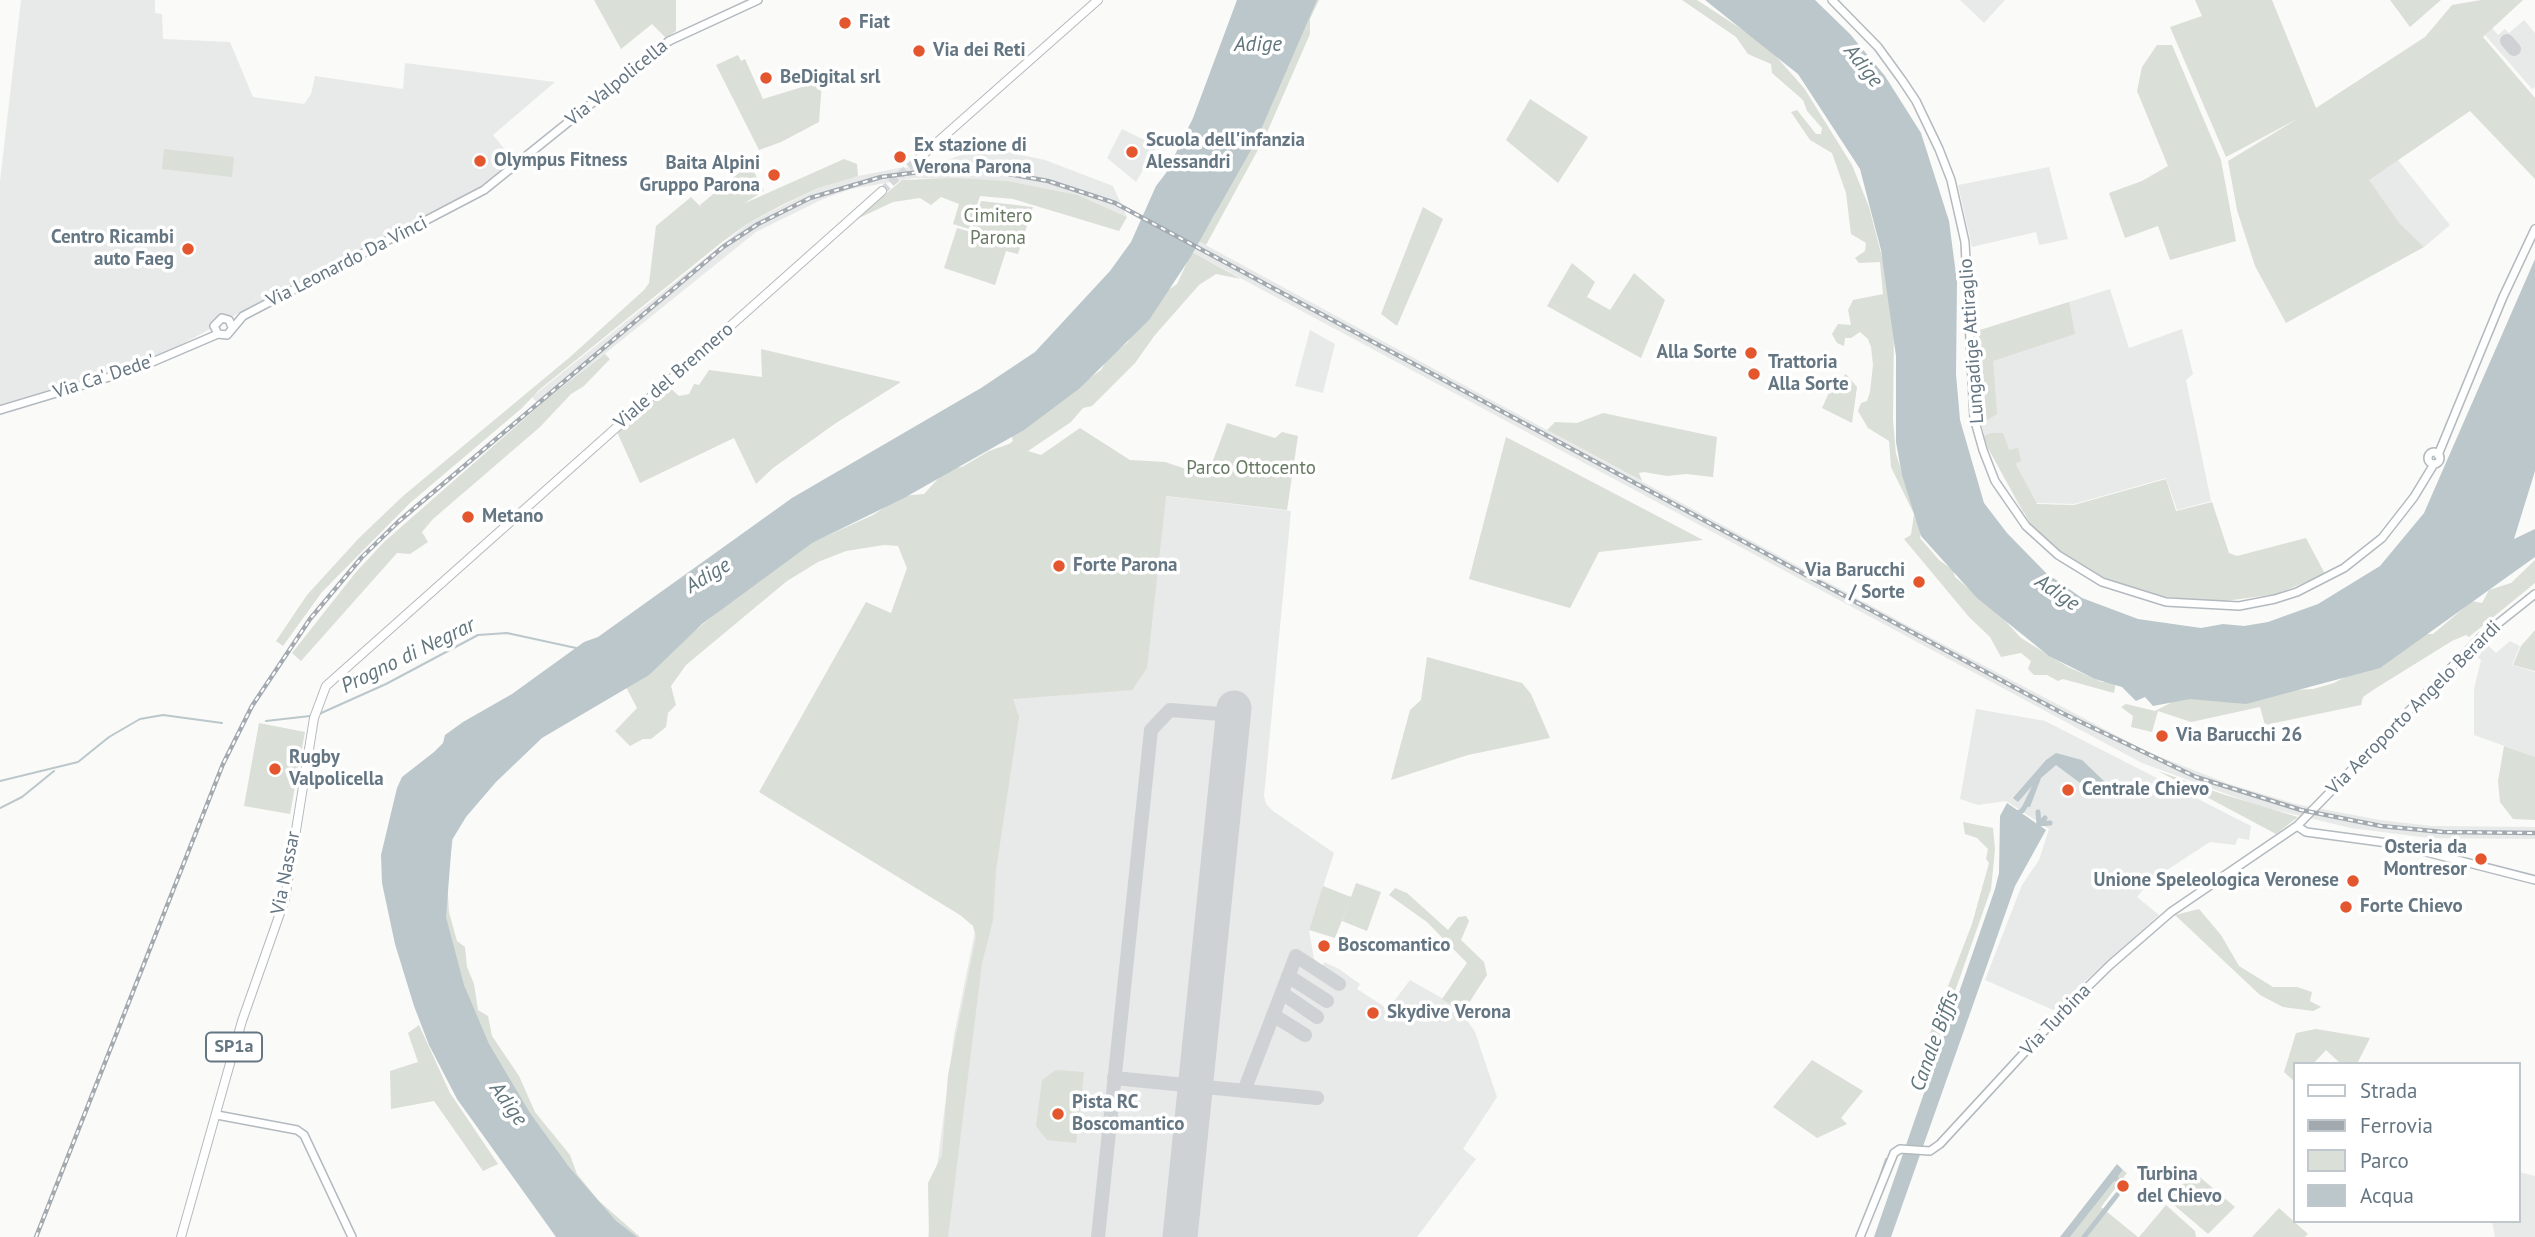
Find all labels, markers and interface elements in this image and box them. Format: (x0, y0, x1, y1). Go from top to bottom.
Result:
place label: Fiat (859, 12, 890, 34)
marker: Fiat (837, 15, 853, 31)
water label: Adige (1234, 32, 1282, 58)
street label: Via Valpolicella (561, 35, 673, 131)
water label: Adige (1838, 39, 1888, 93)
place label: Via dei Reti (933, 40, 1026, 62)
marker: Via dei Reti (911, 43, 927, 59)
place label: BeDigital srl (780, 67, 880, 89)
marker: BeDigital srl (758, 70, 774, 86)
place label: Scuola dell'infanzia Alessandri (1146, 130, 1305, 174)
place label: Ex stazione di Verona Parona (914, 135, 1032, 179)
marker: Scuola dell'infanzia Alessandri (1124, 144, 1140, 160)
marker: Ex stazione di Verona Parona (892, 149, 908, 165)
place label: Olympus Fitness (494, 150, 627, 172)
marker: Olympus Fitness (472, 153, 488, 169)
place label: Baita Alpini Gruppo Parona (640, 153, 760, 197)
marker: Baita Alpini Gruppo Parona (766, 167, 782, 183)
park label: Cimitero Parona (964, 206, 1032, 250)
street label: Via Leonardo Da Vinci (263, 212, 431, 312)
place label: Centro Ricambi auto Faeg (51, 227, 174, 271)
marker: Centro Ricambi auto Faeg (180, 241, 196, 257)
street label: Lungadige Attiraglio (1955, 258, 1989, 424)
street label: Viale del Brennero (610, 318, 738, 434)
place label: Alla Sorte (1656, 342, 1737, 364)
marker: Alla Sorte (1743, 345, 1759, 361)
street label: Via Ca' Dede' (50, 350, 158, 404)
place label: Trattoria Alla Sorte (1768, 352, 1849, 396)
marker: Trattoria Alla Sorte (1746, 366, 1762, 382)
park label: Parco Ottocento (1186, 458, 1316, 480)
place label: Metano (482, 506, 543, 528)
marker: Metano (460, 509, 476, 525)
water label: Adige (681, 553, 735, 599)
place label: Forte Parona (1073, 555, 1177, 577)
marker: Forte Parona (1051, 558, 1067, 574)
place label: Via Barucchi / Sorte (1805, 560, 1905, 604)
water label: Adige (2030, 569, 2084, 617)
marker: Via Barucchi / Sorte (1911, 574, 1927, 590)
water label: Progno di Negrar (337, 613, 479, 699)
street label: Via Aeroporto Angelo Berardi (2322, 616, 2506, 800)
place label: Via Barucchi 26 (2176, 725, 2302, 747)
marker: Via Barucchi 26 (2154, 728, 2170, 744)
place label: Rugby Valpolicella (289, 747, 384, 791)
marker: Rugby Valpolicella (267, 761, 283, 777)
place label: Centrale Chievo (2082, 779, 2209, 801)
marker: Centrale Chievo (2060, 782, 2076, 798)
street label: Via Nassar (267, 829, 305, 917)
place label: Osteria da Montresor (2383, 837, 2467, 881)
marker: Osteria da Montresor (2473, 851, 2489, 867)
place label: Unione Speleologica Veronese (2094, 870, 2339, 892)
marker: Unione Speleologica Veronese (2345, 873, 2361, 889)
place label: Forte Chievo (2360, 896, 2463, 918)
marker: Forte Chievo (2338, 899, 2354, 915)
place label: Boscomantico (1338, 935, 1450, 957)
marker: Boscomantico (1316, 938, 1332, 954)
street label: Via Turbina (2016, 979, 2096, 1061)
water label: Canale Biffis (1905, 987, 1965, 1095)
place label: Skydive Verona (1387, 1002, 1511, 1024)
marker: Skydive Verona (1365, 1005, 1381, 1021)
road number: SP1a (206, 1032, 262, 1062)
legend (2294, 1062, 2521, 1223)
water label: Adige (484, 1077, 532, 1131)
text: Strada (2360, 1077, 2418, 1104)
place label: Pista RC Boscomantico (1072, 1092, 1184, 1136)
marker: Pista RC Boscomantico (1050, 1106, 1066, 1122)
text: Ferrovia (2360, 1112, 2433, 1139)
text: Parco (2360, 1147, 2409, 1174)
place label: Turbina del Chievo (2137, 1164, 2222, 1208)
marker: Turbina del Chievo (2115, 1178, 2131, 1194)
text: Acqua (2360, 1182, 2414, 1209)

